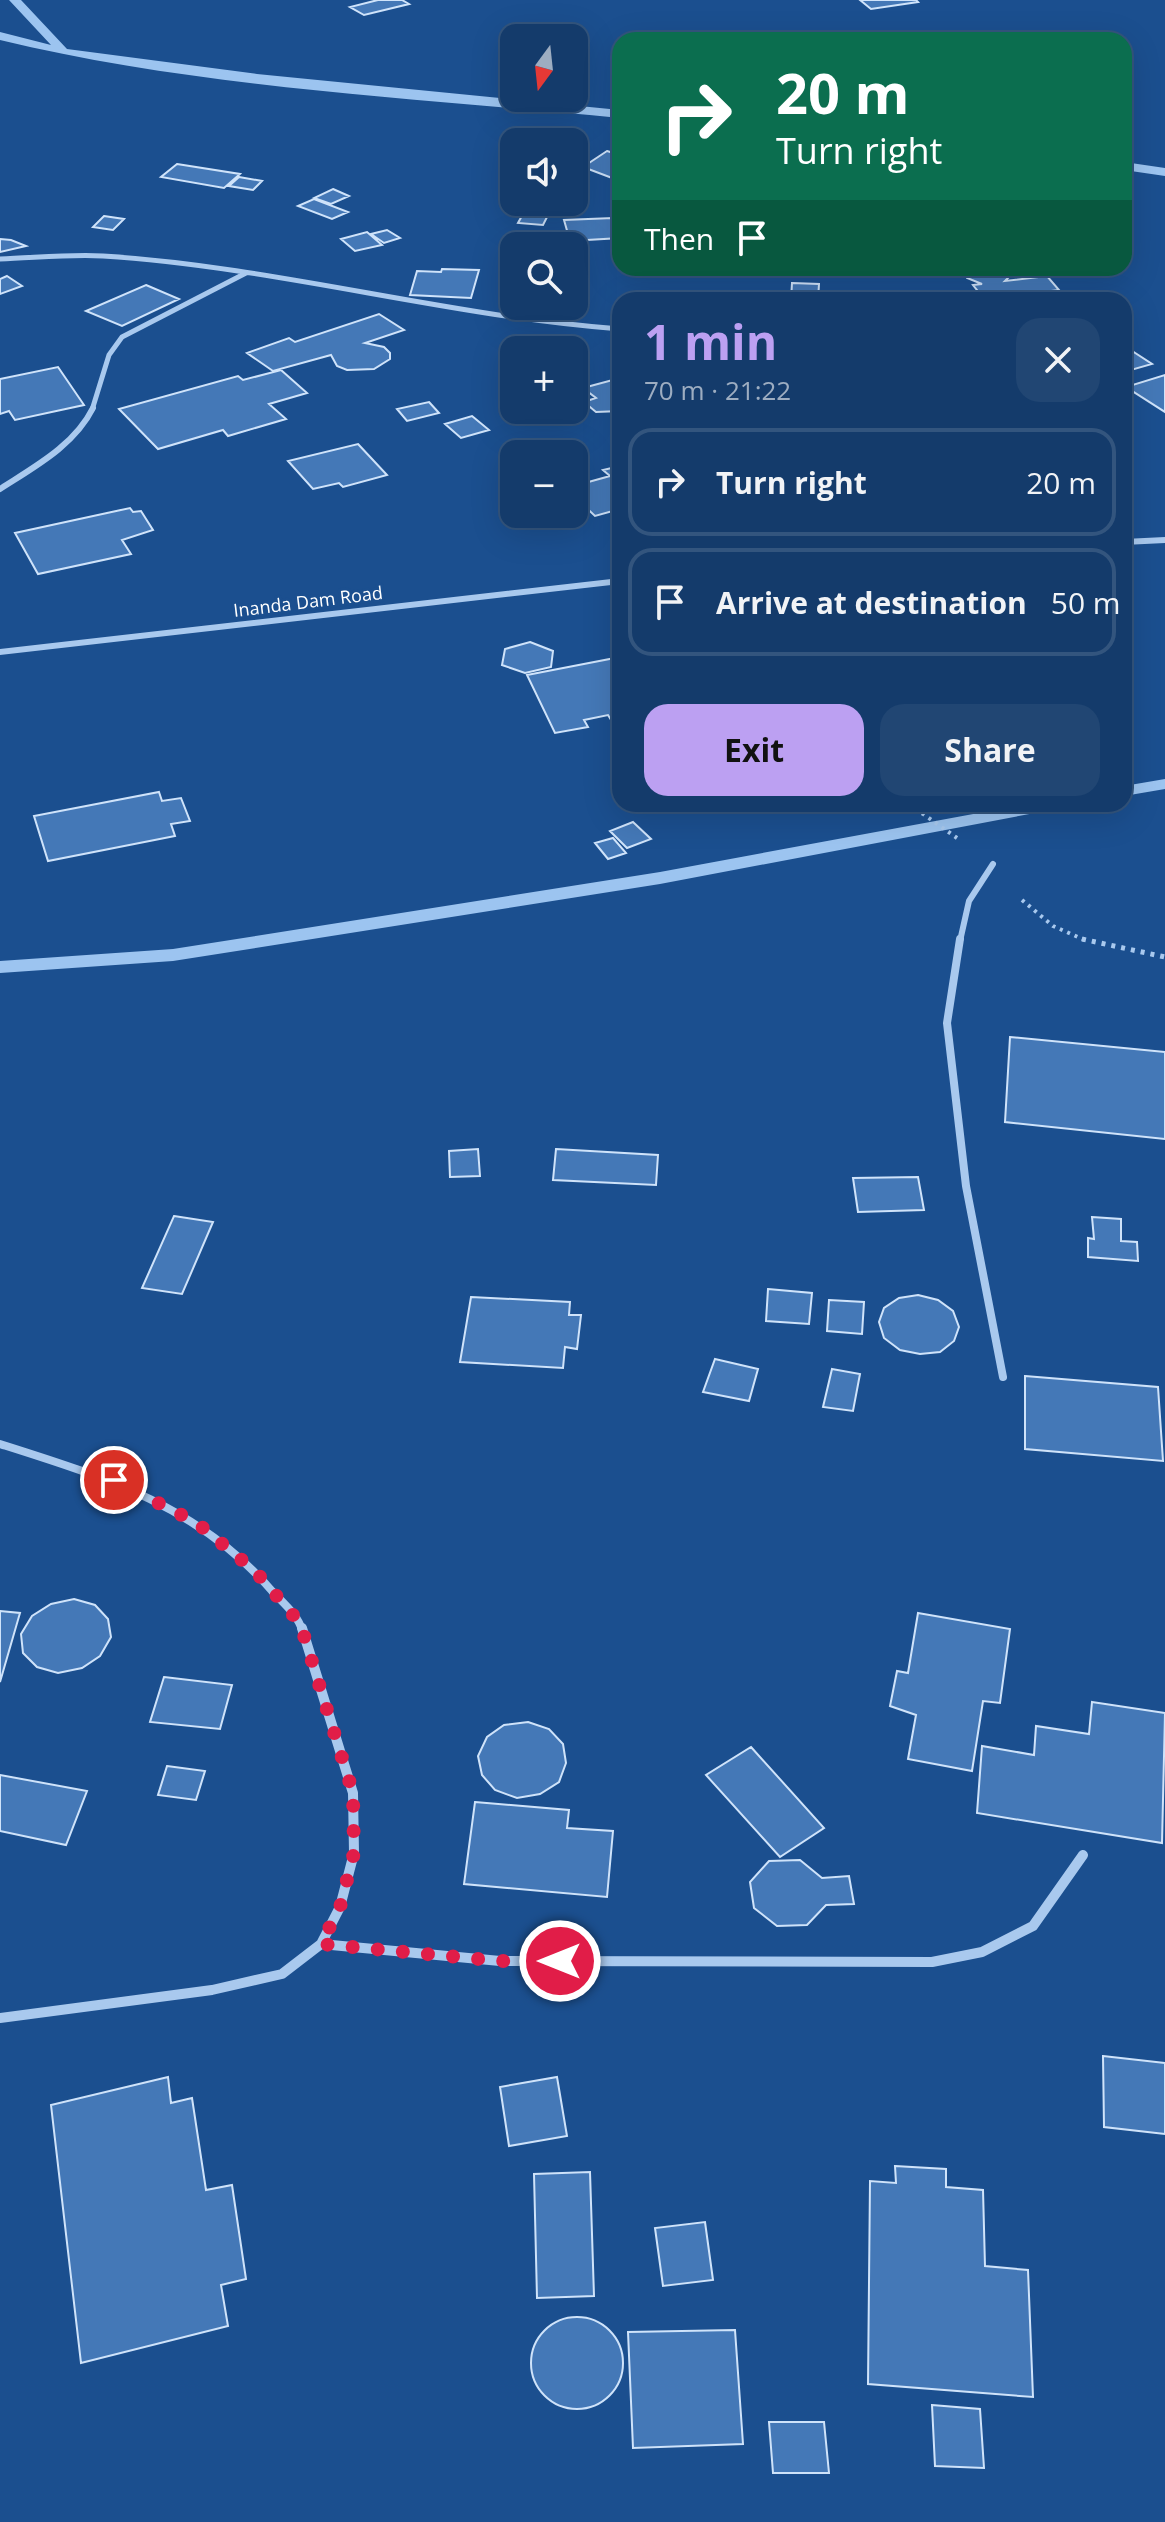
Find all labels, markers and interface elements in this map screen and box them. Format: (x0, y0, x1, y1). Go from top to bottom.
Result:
north arrow (500, 24, 588, 112)
map controls (500, 24, 588, 528)
text: 20 m (776, 54, 910, 130)
icon: right (644, 64, 748, 168)
text: Turn right (776, 126, 942, 175)
button: sound (500, 128, 588, 216)
icon: arrive (730, 216, 774, 260)
text: Then (644, 218, 714, 259)
button: search (500, 232, 588, 320)
text: 1 min (644, 309, 777, 374)
button: close (1016, 318, 1100, 402)
button: + (500, 336, 588, 424)
text: 70 m · 21:22 (644, 372, 791, 408)
button: − (500, 440, 588, 528)
icon: right (648, 460, 692, 504)
text: Turn right (716, 462, 867, 503)
text: 20 m (1026, 462, 1096, 503)
street label: Inanda Dam Road (232, 580, 384, 622)
icon: arrive (648, 580, 692, 624)
text: Arrive at destination (716, 582, 1027, 623)
text: 50 m (1051, 582, 1121, 623)
button: Exit (644, 704, 864, 796)
button: Share (880, 704, 1100, 796)
pin (80, 1446, 148, 1514)
icon: arrive (92, 1458, 136, 1502)
position arrow (518, 1919, 602, 2003)

